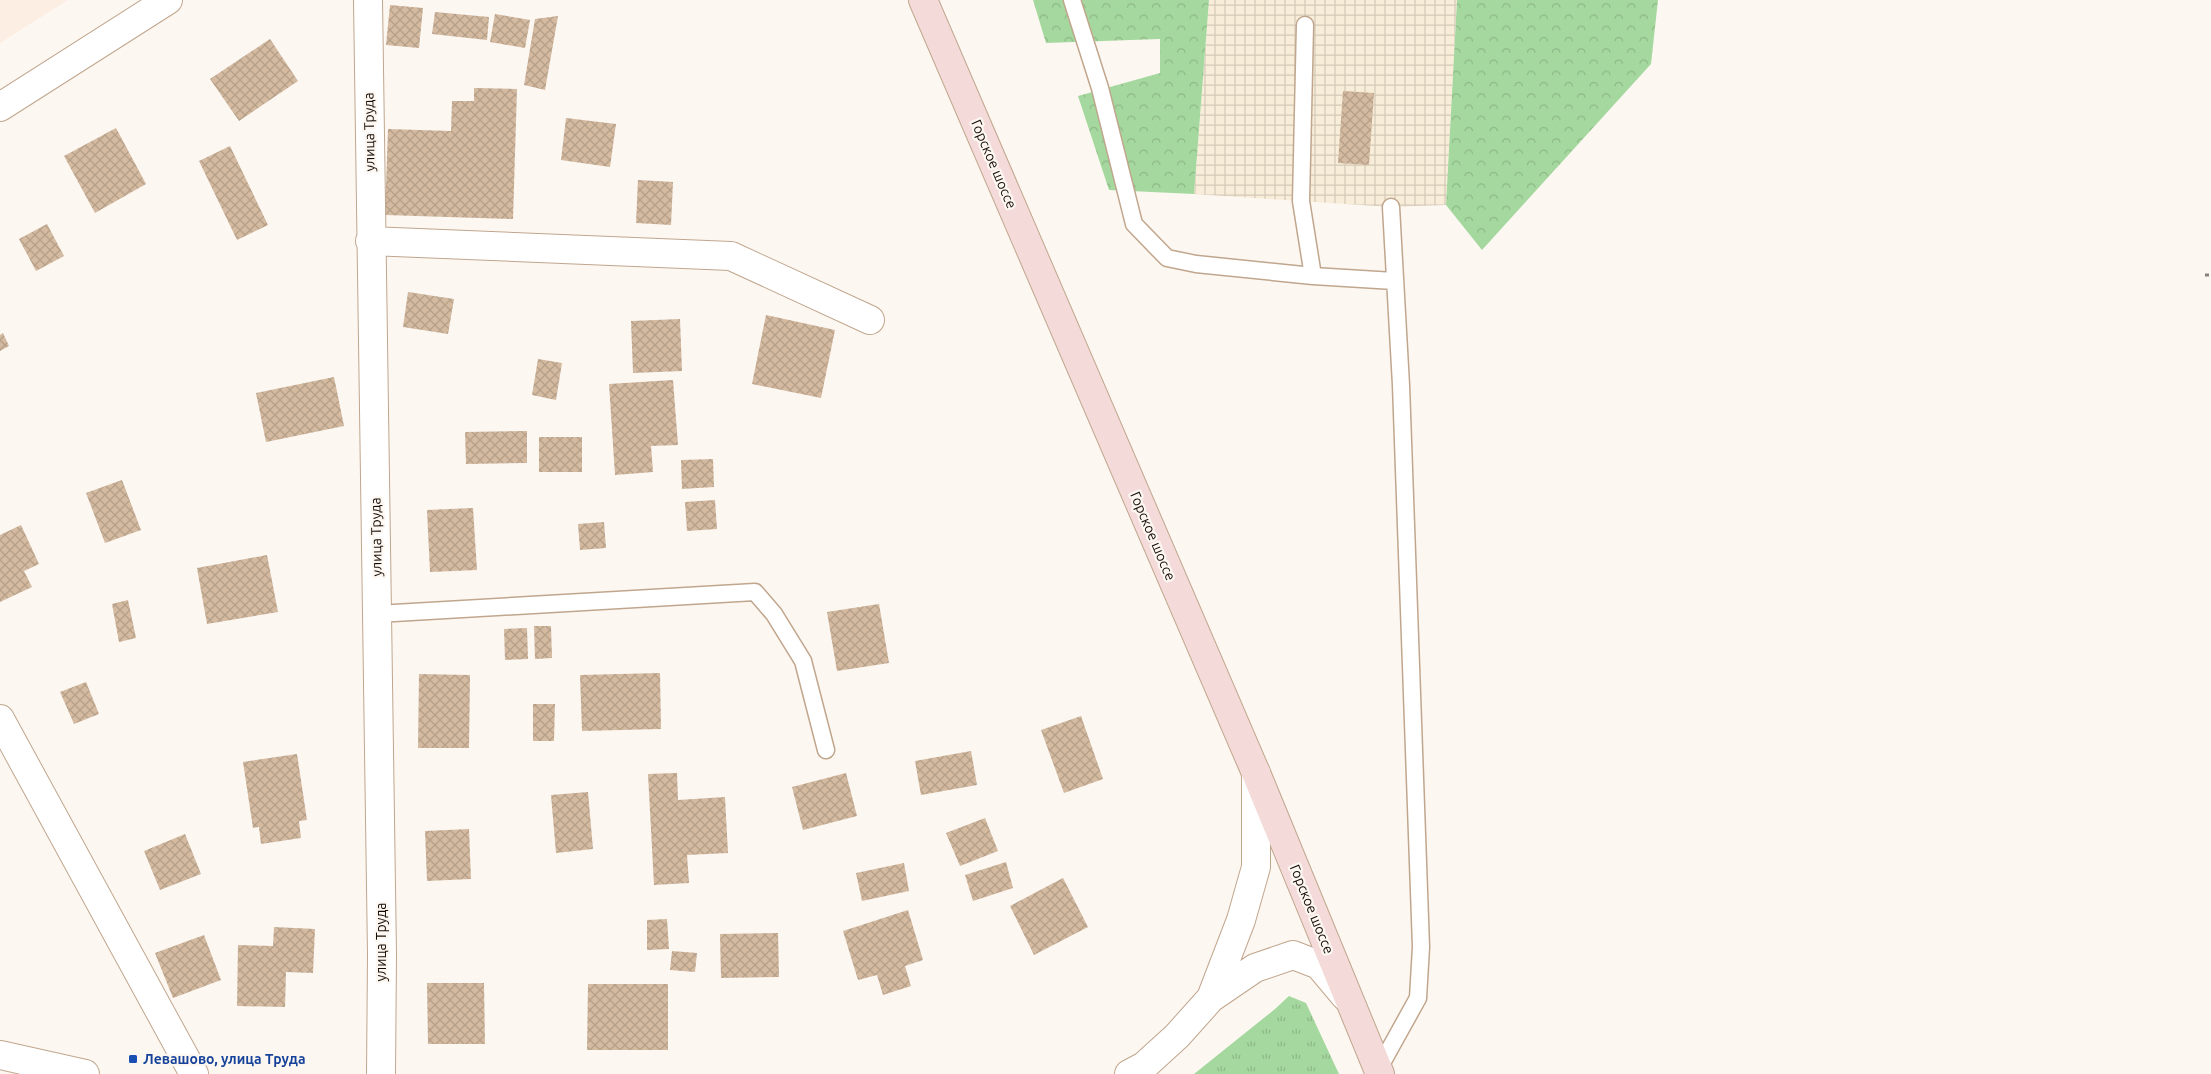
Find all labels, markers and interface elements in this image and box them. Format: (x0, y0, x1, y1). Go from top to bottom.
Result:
street label: улица Труда (360, 92, 378, 172)
street label: Горское шоссе (968, 117, 1020, 211)
street label: Горское шоссе (1127, 489, 1179, 583)
street label: улица Труда (367, 497, 385, 577)
street label: Горское шоссе (1287, 862, 1337, 956)
street label: улица Труда (373, 902, 389, 982)
place label: Левашово, улица Труда (143, 1051, 306, 1067)
marker: Левашово, улица Труда (127, 1053, 139, 1065)

